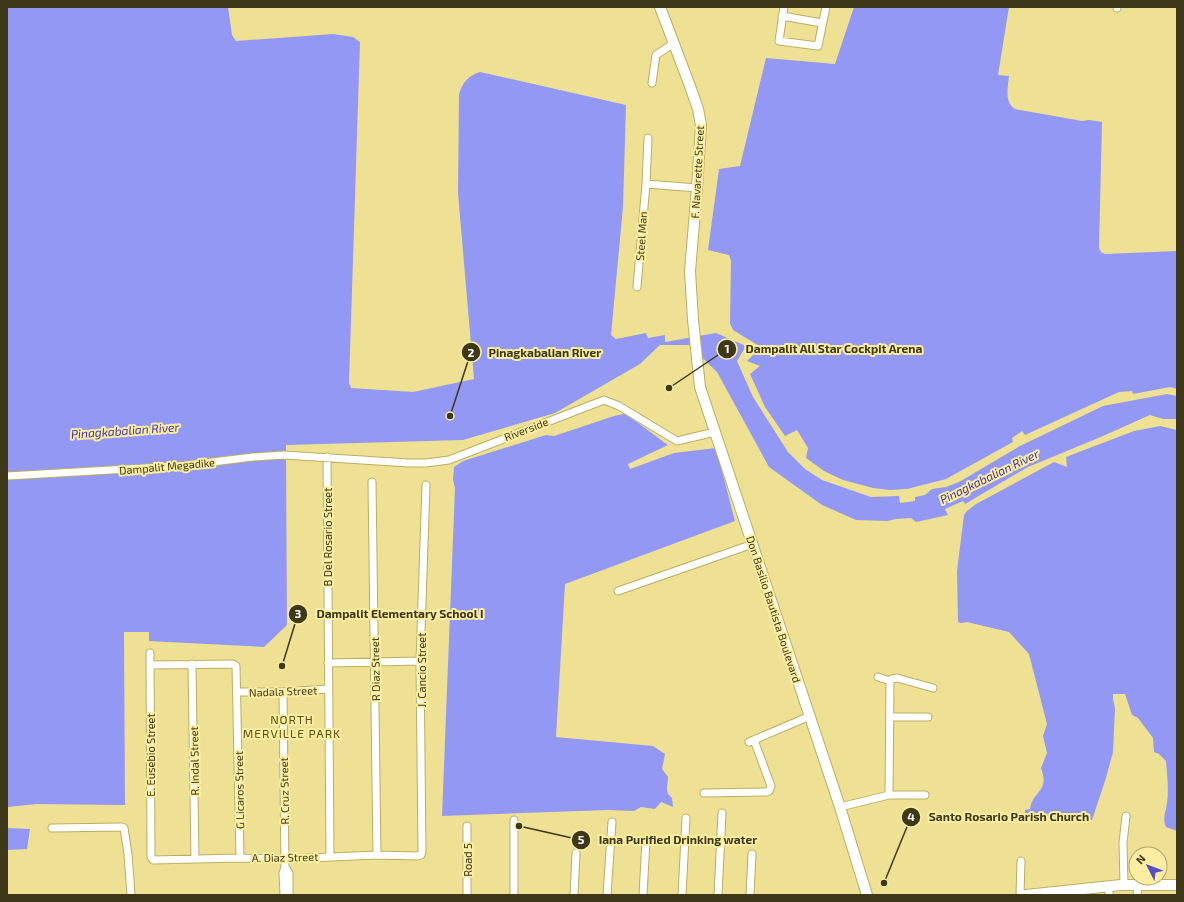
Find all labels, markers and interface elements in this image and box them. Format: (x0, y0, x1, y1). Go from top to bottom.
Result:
street label: F. Navarette Street (688, 125, 706, 219)
street label: Steel Man (633, 211, 649, 261)
callout: Dampalit All Star Cockpit Arena (717, 337, 931, 361)
callout: Pinagkabalian River (461, 340, 610, 364)
text: 1 (724, 341, 730, 355)
text: Dampalit All Star Cockpit Arena (746, 341, 923, 355)
text: 2 (468, 345, 475, 359)
text: Pinagkabalian River (489, 345, 601, 359)
street label: Riverside (502, 415, 550, 443)
water label: Pinagkabalian River (70, 419, 180, 441)
water label: Pinagkabalian River (937, 446, 1041, 506)
street label: Dampalit Megadike (119, 455, 216, 477)
street label: B Del Rosario Street (321, 488, 334, 586)
street label: Don Basilio Bautista Boulevard (744, 534, 804, 684)
callout: Dampalit Elementary School I (288, 602, 492, 626)
text: 3 (295, 606, 302, 620)
text: Dampalit Elementary School I (317, 606, 483, 621)
street label: J. Cancio Street (415, 633, 428, 707)
street label: R Diaz Street (368, 637, 382, 701)
street label: Nadala Street (249, 683, 317, 699)
district label: NORTH MERVILLE PARK (243, 712, 341, 740)
street label: E. Eusebio Street (144, 713, 157, 797)
street label: R. Indal Street (187, 726, 201, 796)
street label: G Licaros Street (232, 751, 246, 829)
street label: R. Cruz Street (277, 757, 291, 825)
callout: Santo Rosario Parish Church (901, 805, 1097, 829)
text: 4 (907, 809, 915, 823)
text: Santo Rosario Parish Church (929, 809, 1089, 823)
callout: Iana Purified Drinking water (571, 828, 766, 852)
text: 5 (578, 832, 585, 846)
text: Iana Purified Drinking water (599, 832, 757, 846)
street label: Road 5 (461, 843, 474, 877)
north arrow (1128, 846, 1168, 886)
street label: A. Diaz Street (252, 850, 318, 864)
text: N (1133, 852, 1148, 866)

